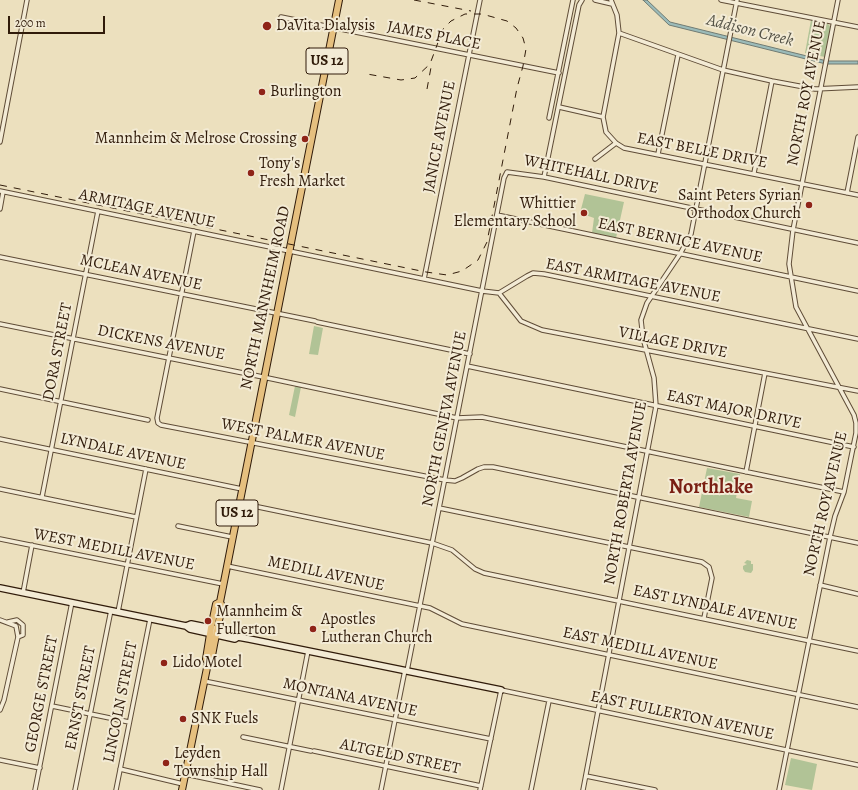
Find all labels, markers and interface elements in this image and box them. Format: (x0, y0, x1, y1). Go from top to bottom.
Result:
scale bar (10, 8, 107, 34)
water label: Addison Creek (704, 10, 796, 52)
text: 200 m (15, 15, 46, 31)
place label: DaVita Dialysis (276, 16, 375, 36)
street label: JAMES PLACE (386, 18, 482, 54)
street label: NORTH ROY AVENUE (783, 18, 831, 168)
marker: DaVita Dialysis (261, 20, 273, 32)
road number: US 12 (306, 48, 348, 74)
street label: JANICE AVENUE (420, 79, 460, 195)
place label: Burlington (270, 82, 342, 102)
marker: Burlington (257, 87, 267, 97)
place label: Mannheim & Melrose Crossing (95, 129, 297, 149)
street label: EAST BELLE DRIVE (635, 129, 769, 173)
marker: Mannheim & Melrose Crossing (300, 134, 310, 144)
street label: WHITEHALL DRIVE (522, 151, 660, 199)
place label: Tony's Fresh Market (259, 154, 345, 192)
marker: Tony's Fresh Market (246, 168, 256, 178)
street label: ARMITAGE AVENUE (77, 185, 217, 233)
place label: Saint Peters Syrian Orthodox Church (678, 186, 801, 224)
place label: Whittier Elementary School (453, 194, 576, 232)
marker: Saint Peters Syrian Orthodox Church (804, 200, 814, 210)
street label: NORTH MANNHEIM ROAD (237, 204, 295, 392)
marker: Whittier Elementary School (579, 208, 589, 218)
street label: EAST BERNICE AVENUE (596, 214, 764, 268)
street label: MCLEAN AVENUE (78, 251, 204, 295)
street label: EAST ARMITAGE AVENUE (544, 255, 722, 307)
street label: DORA STREET (39, 301, 77, 403)
street label: DICKENS AVENUE (96, 321, 226, 365)
street label: VILLAGE DRIVE (617, 323, 729, 363)
street label: NORTH GENEVA AVENUE (419, 329, 471, 509)
street label: EAST MAJOR DRIVE (665, 386, 803, 434)
street label: NORTH ROBERTA AVENUE (600, 400, 652, 586)
street label: WEST PALMER AVENUE (220, 415, 386, 465)
street label: LYNDALE AVENUE (58, 429, 188, 475)
street label: NORTH ROY AVENUE (800, 430, 852, 578)
district label: Northlake (669, 476, 753, 500)
road number: US 12 (216, 500, 258, 526)
street label: WEST MEDILL AVENUE (32, 525, 196, 575)
street label: MEDILL AVENUE (266, 552, 386, 596)
street label: EAST LYNDALE AVENUE (631, 581, 799, 635)
place label: Mannheim & Fullerton (216, 602, 302, 640)
place label: Apostles Lutheran Church (321, 610, 433, 648)
marker: Mannheim & Fullerton (203, 616, 213, 626)
street label: EAST MEDILL AVENUE (561, 623, 719, 675)
marker: Apostles Lutheran Church (308, 624, 318, 634)
street label: GEORGE STREET (21, 634, 63, 754)
street label: LINCOLN STREET (100, 640, 142, 764)
street label: ERNST STREET (61, 644, 101, 752)
place label: Lido Motel (172, 653, 242, 673)
marker: Lido Motel (159, 658, 169, 668)
street label: MONTANA AVENUE (281, 674, 419, 722)
street label: EAST FULLERTON AVENUE (588, 687, 776, 745)
place label: SNK Fuels (191, 709, 259, 729)
marker: SNK Fuels (178, 714, 188, 724)
street label: ALTGELD STREET (338, 735, 462, 779)
place label: Leyden Township Hall (174, 744, 268, 782)
marker: Leyden Township Hall (161, 758, 171, 768)

